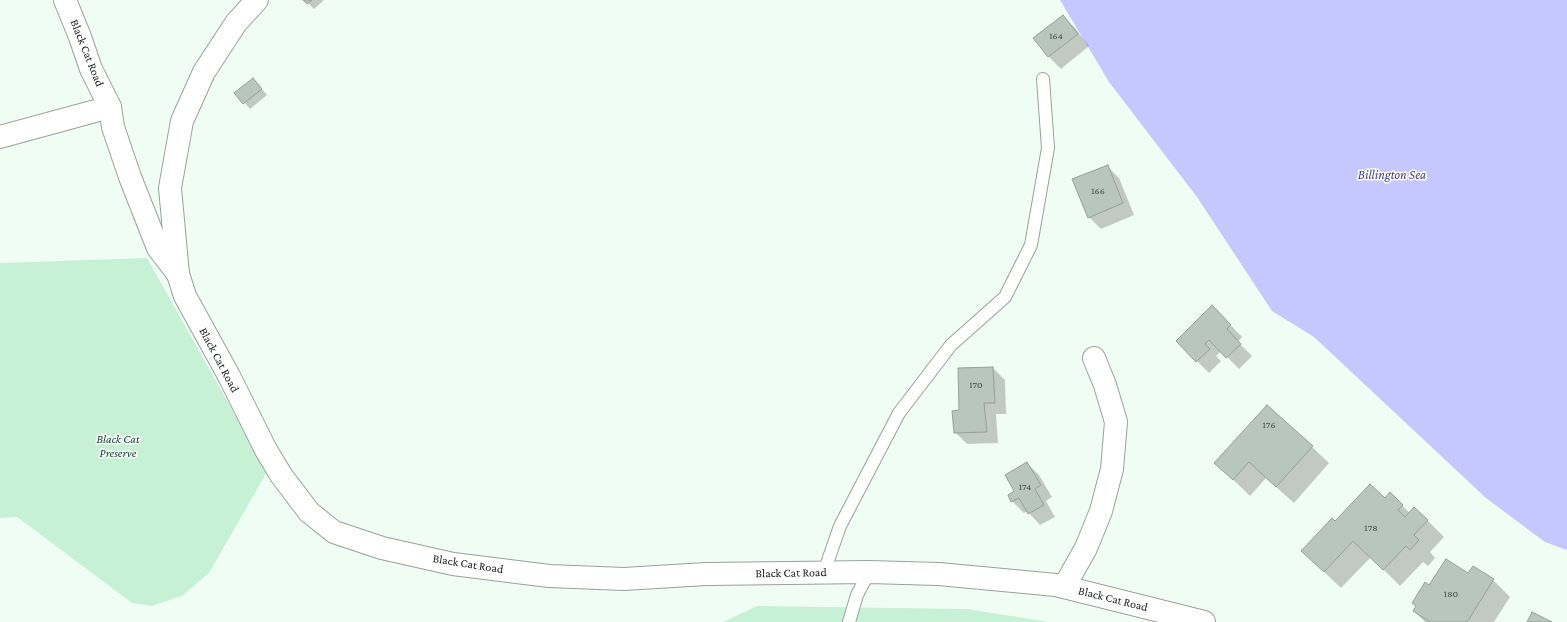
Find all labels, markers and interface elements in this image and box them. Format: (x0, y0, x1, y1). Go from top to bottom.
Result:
street label: Black Cat Road (67, 17, 107, 89)
house number: 164 (1049, 30, 1063, 42)
water label: Billington Sea (1358, 167, 1426, 183)
house number: 166 (1091, 185, 1105, 197)
street label: Black Cat Road (196, 325, 242, 395)
house number: 170 (969, 379, 983, 391)
house number: 176 (1263, 419, 1275, 431)
park label: Black Cat Preserve (97, 432, 139, 460)
house number: 174 (1019, 481, 1031, 493)
house number: 178 (1364, 522, 1378, 534)
street label: Black Cat Road (432, 551, 504, 577)
street label: Black Cat Road (755, 565, 827, 581)
street label: Black Cat Road (1077, 583, 1149, 615)
house number: 180 (1444, 588, 1458, 600)

